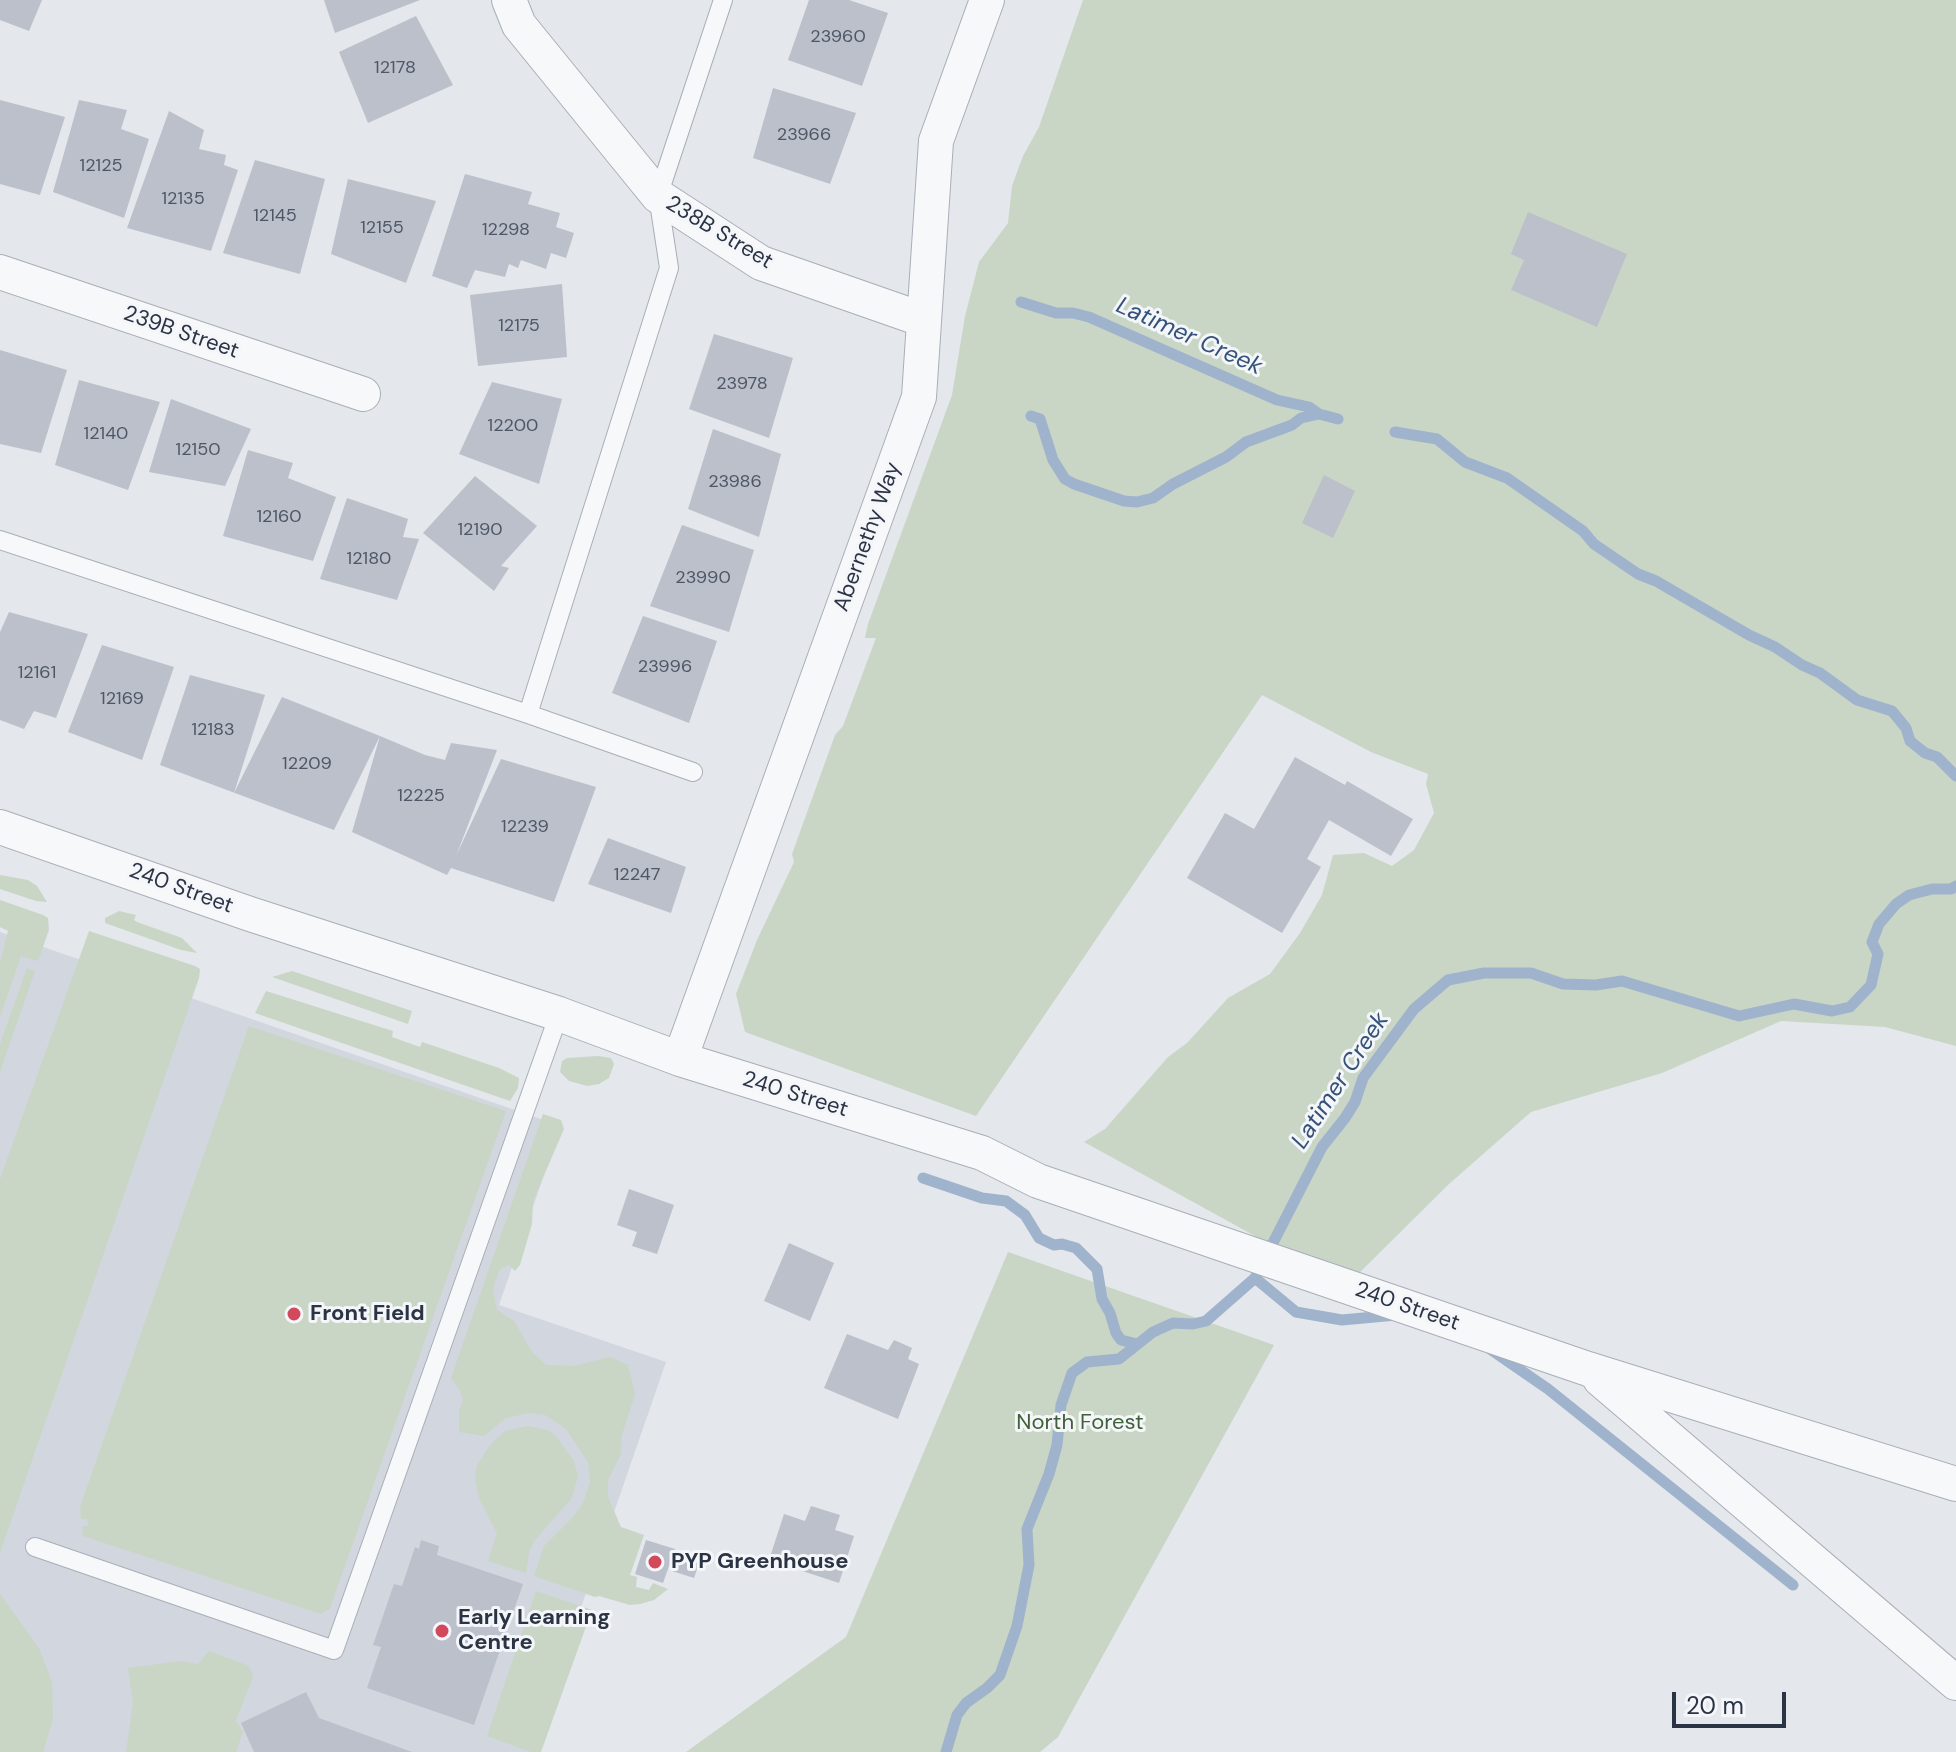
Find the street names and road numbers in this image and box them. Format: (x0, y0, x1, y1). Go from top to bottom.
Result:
street label: 238B Street (661, 191, 777, 275)
street label: 239B Street (120, 301, 242, 365)
street label: Abernethy Way (829, 459, 907, 615)
street label: 240 Street (125, 858, 237, 920)
street label: 240 Street (739, 1066, 851, 1124)
street label: 240 Street (1351, 1277, 1463, 1337)

